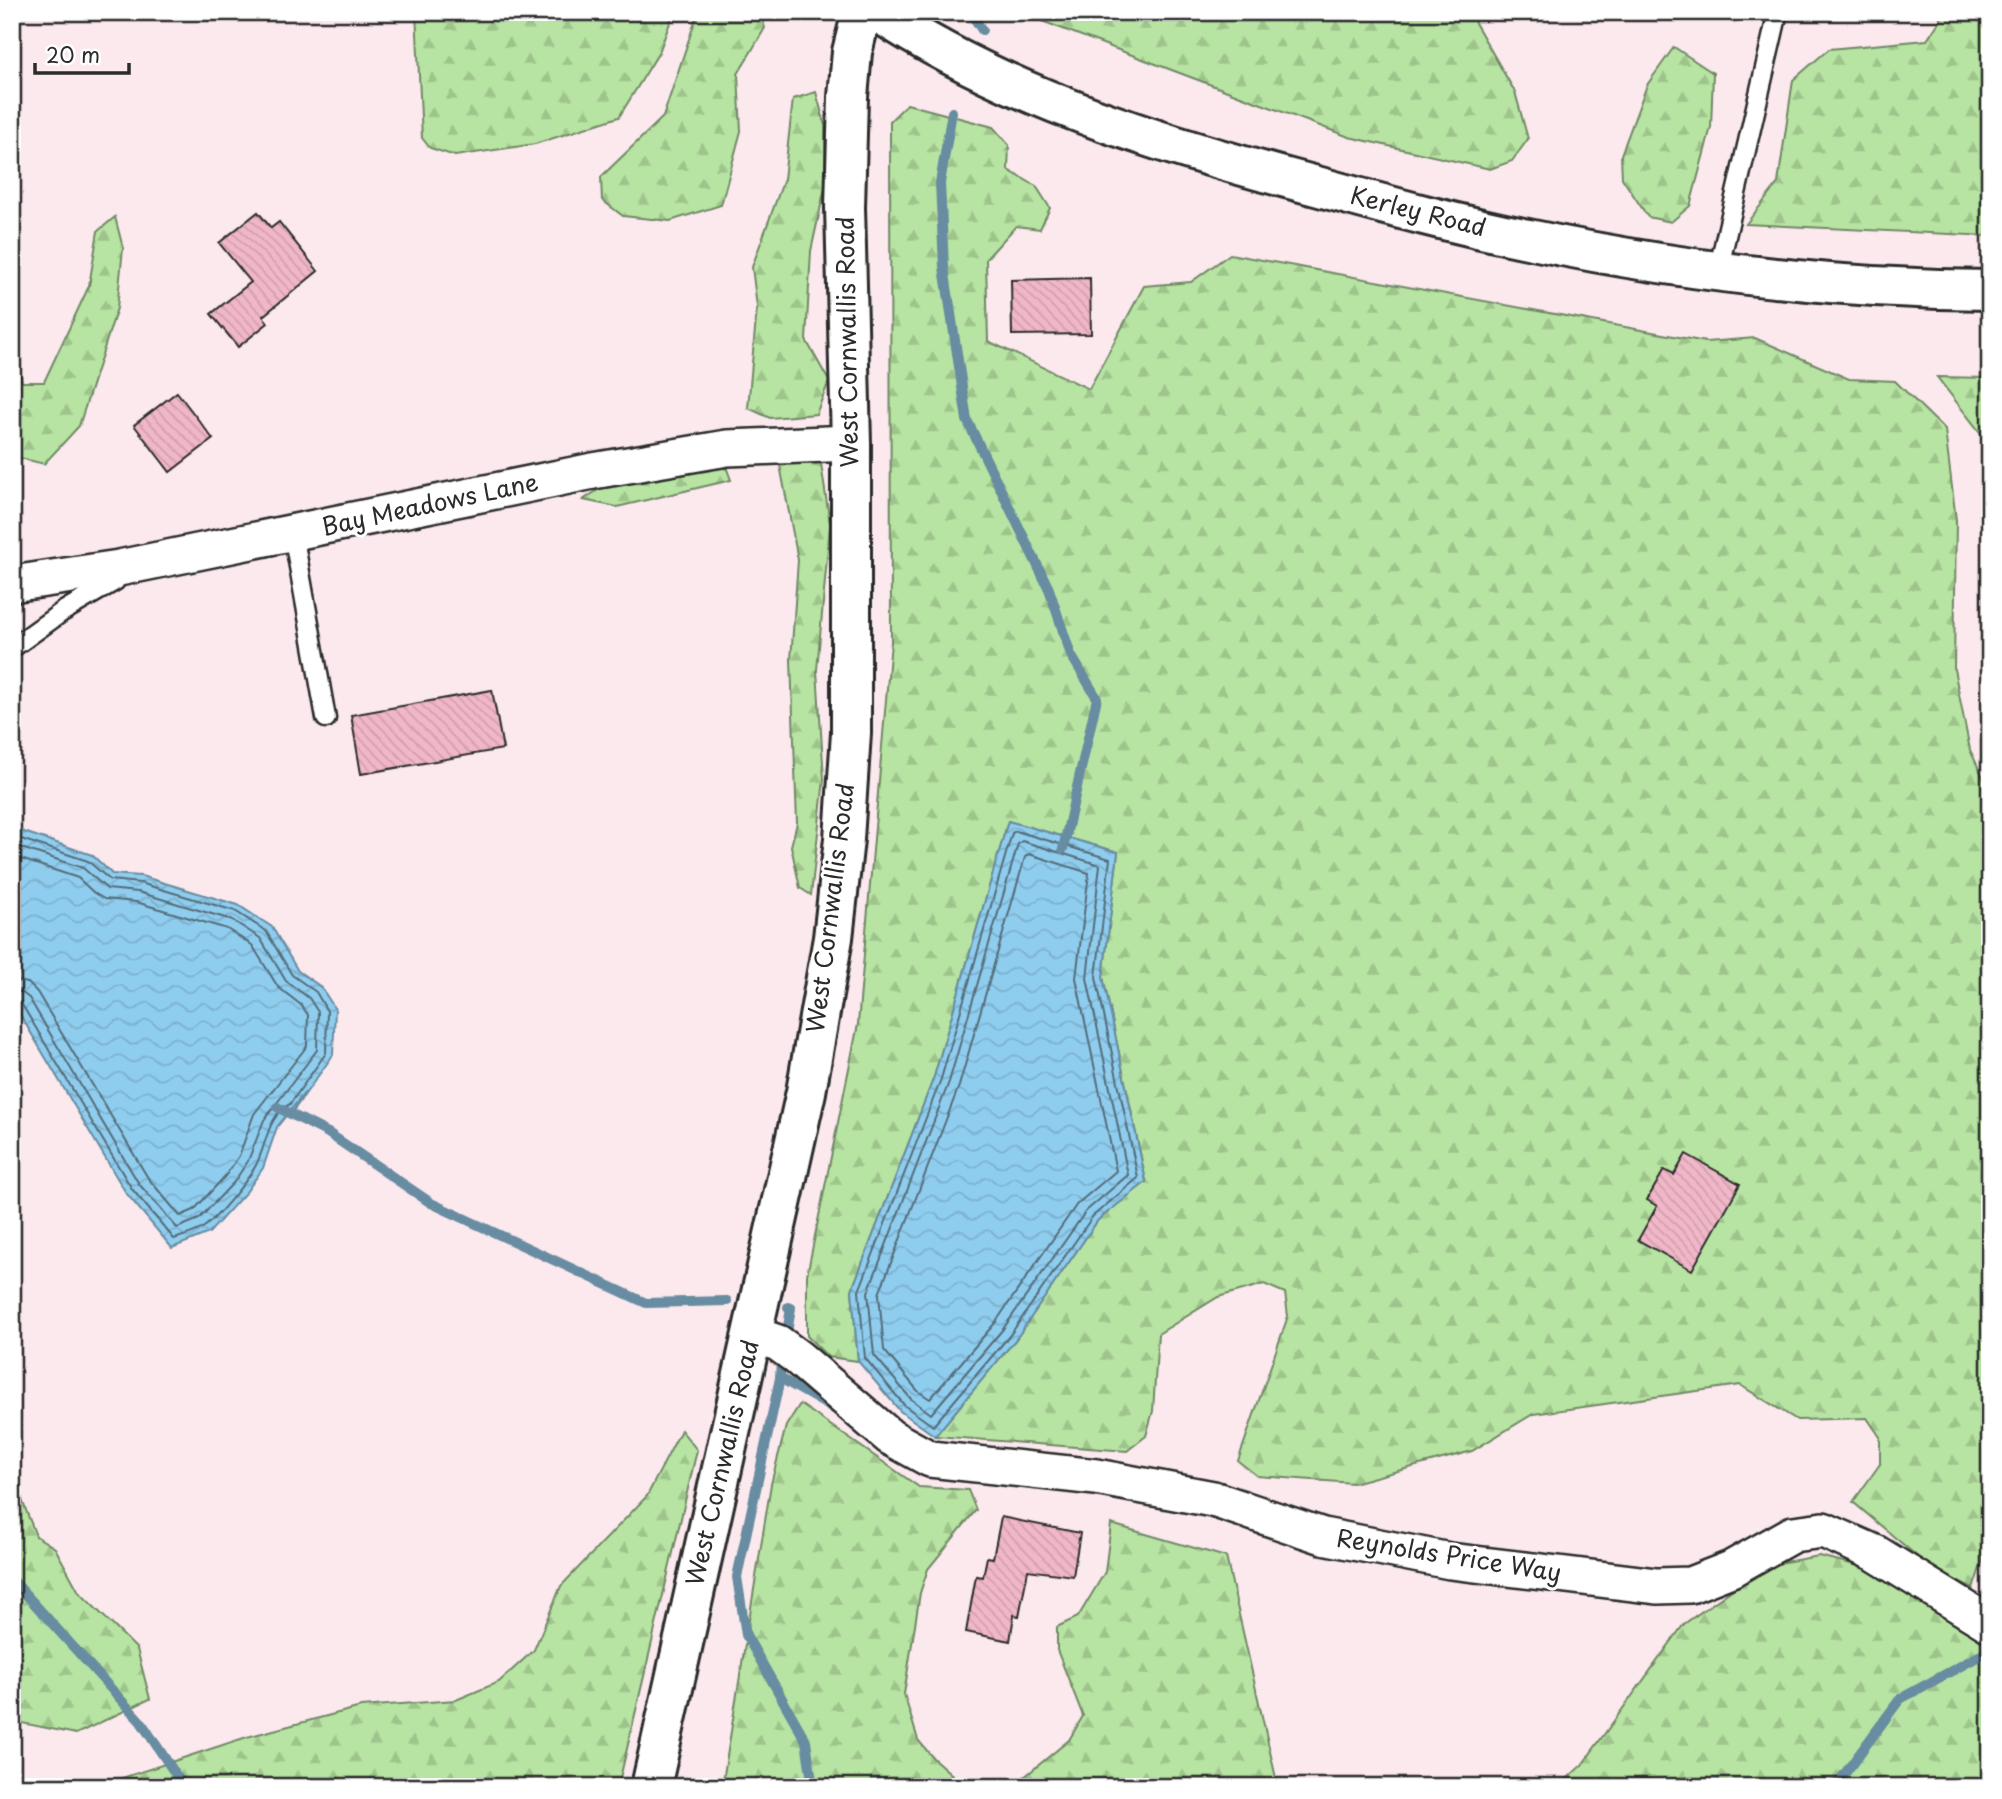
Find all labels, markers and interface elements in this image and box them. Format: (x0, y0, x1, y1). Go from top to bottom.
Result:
scale bar (35, 32, 130, 76)
text: 20 m (46, 38, 100, 70)
street label: Kerley Road (1347, 176, 1490, 244)
street label: West Cornwallis Road (826, 216, 866, 468)
street label: Bay Meadows Lane (318, 462, 541, 544)
street label: West Cornwallis Road (796, 781, 862, 1035)
street label: West Cornwallis Road (675, 1336, 767, 1589)
street label: Reynolds Price Way (1334, 1518, 1564, 1590)

